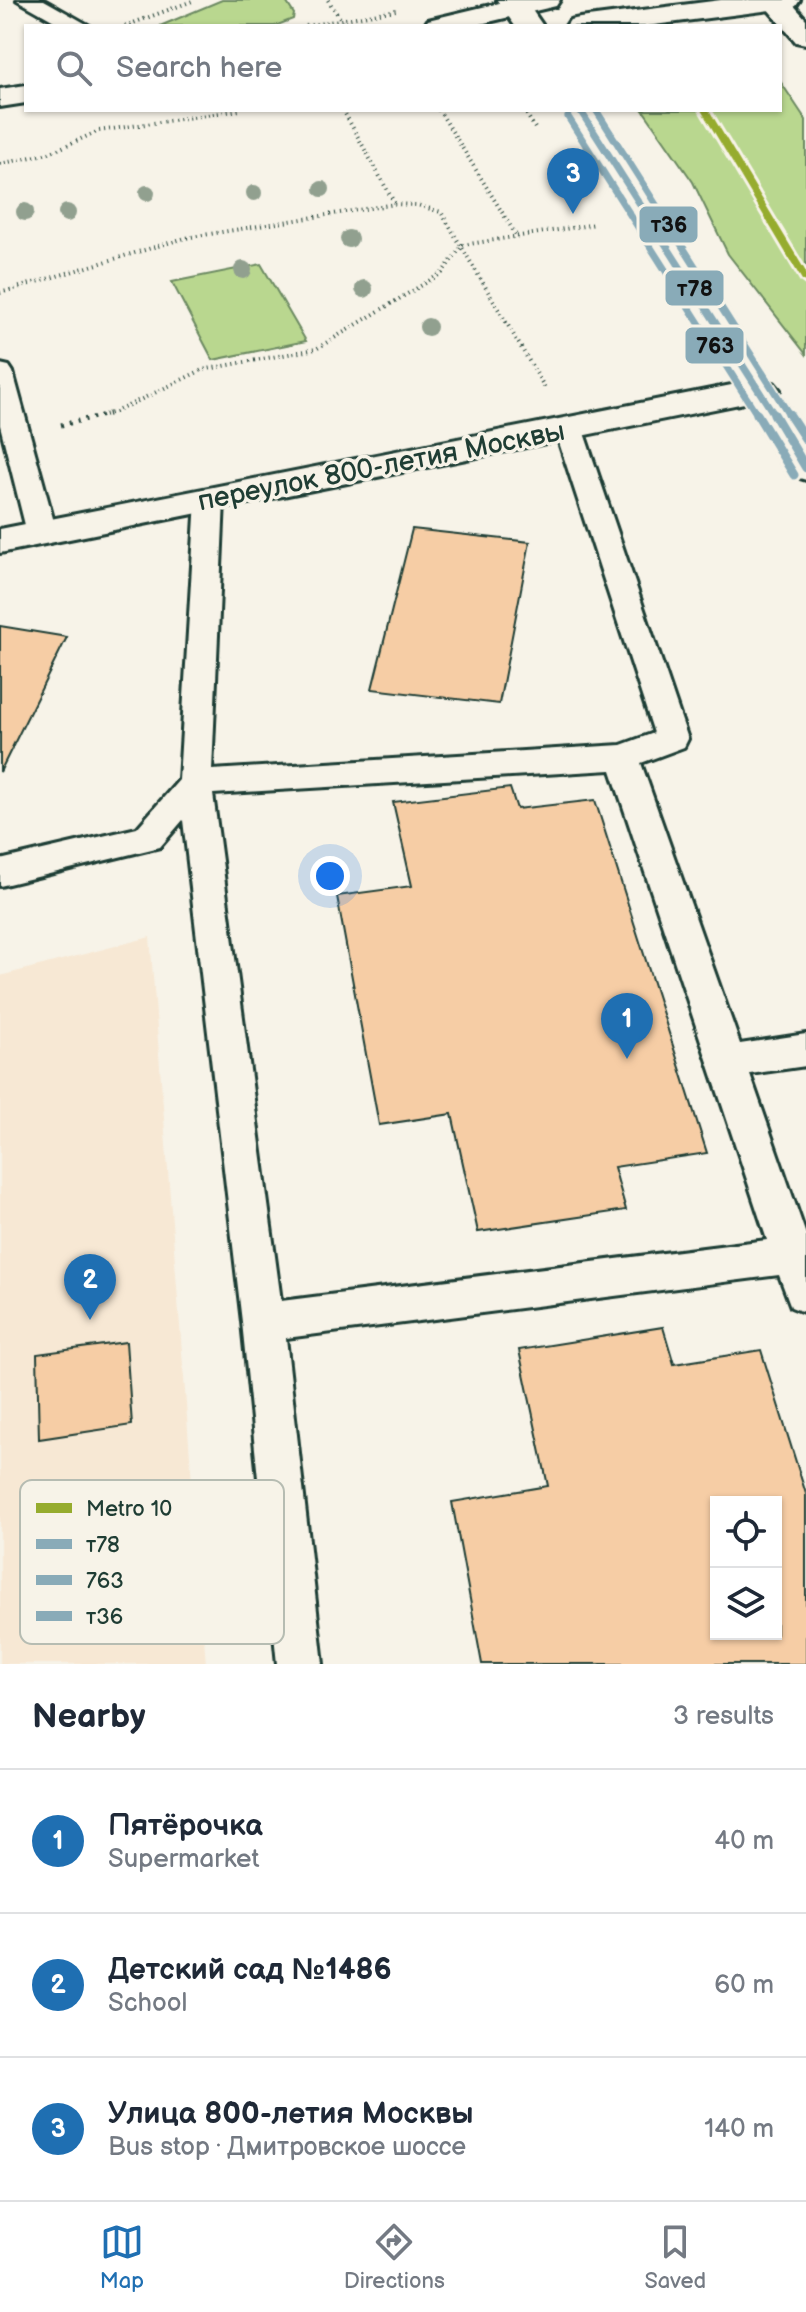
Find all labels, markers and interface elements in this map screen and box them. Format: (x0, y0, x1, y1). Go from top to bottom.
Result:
search box (24, 24, 782, 112)
icon: search (52, 46, 96, 90)
text: Search here (116, 50, 282, 86)
pin: 3 (547, 148, 599, 214)
line badge: т36 (638, 205, 699, 244)
text: т36 (651, 212, 687, 239)
line badge: т78 (664, 269, 725, 307)
text: т78 (677, 276, 713, 303)
line badge: 763 (684, 326, 745, 365)
text: 763 (696, 333, 734, 360)
street label: переулок 800-летия Москвы (195, 415, 568, 518)
your location (310, 856, 350, 896)
pin: 1 (601, 993, 653, 1059)
pin: 2 (64, 1254, 116, 1320)
legend (20, 1480, 284, 1644)
text: Metro 10 (86, 1496, 172, 1523)
map controls (710, 1496, 782, 1640)
button: locate (710, 1496, 782, 1568)
text: т78 (86, 1532, 120, 1559)
text: 763 (86, 1568, 124, 1595)
button: layers (710, 1568, 782, 1640)
text: т36 (86, 1604, 123, 1631)
text: Nearby (32, 1696, 146, 1737)
text: 3 results (673, 1701, 774, 1732)
text: Пятёрочка (108, 1808, 263, 1844)
text: 1 (53, 1826, 63, 1857)
text: 40 m (714, 1826, 774, 1857)
text: Supermarket (108, 1844, 259, 1875)
text: Детский сад №1486 (108, 1952, 392, 1988)
text: 2 (50, 1970, 66, 2001)
text: 60 m (714, 1970, 774, 2001)
text: School (108, 1988, 187, 2019)
text: Улица 800-летия Москвы (108, 2096, 474, 2132)
text: 3 (50, 2114, 66, 2145)
text: 140 m (704, 2114, 774, 2145)
text: Bus stop · Дмитровское шоссе (108, 2132, 466, 2163)
tab: Map (100, 2220, 144, 2295)
tab: Directions (344, 2220, 445, 2295)
tab: Saved (644, 2220, 706, 2295)

